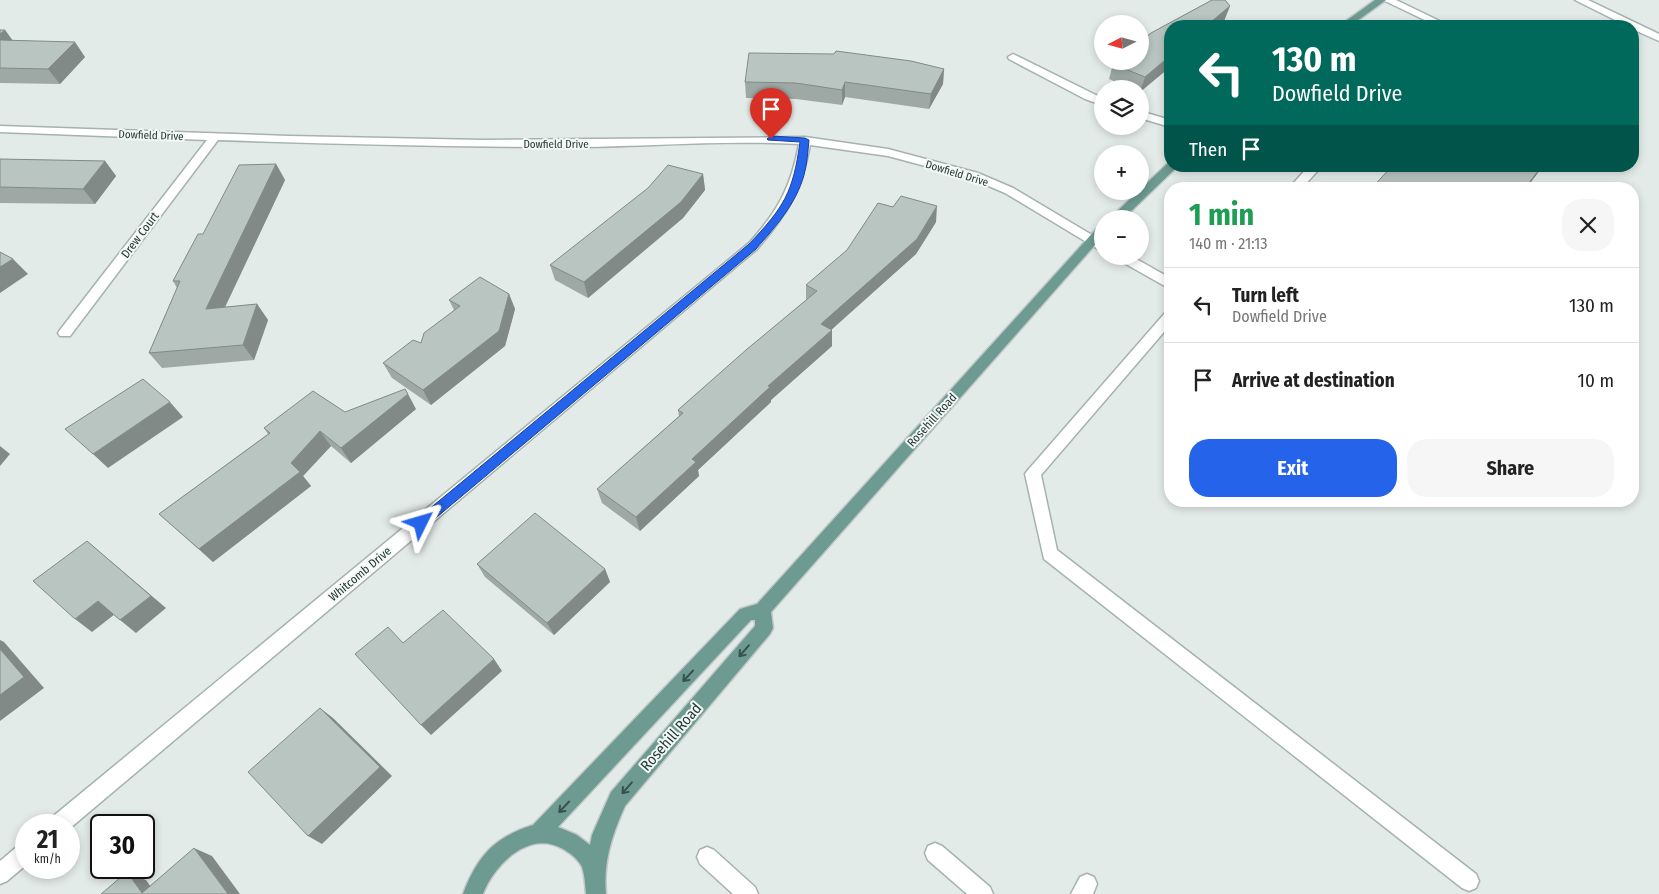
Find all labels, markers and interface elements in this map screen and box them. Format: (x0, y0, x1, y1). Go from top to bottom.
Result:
north arrow (1094, 15, 1149, 70)
map controls (1094, 15, 1149, 265)
text: 130 m (1272, 38, 1356, 80)
icon: left (1189, 40, 1254, 105)
button: layers (1094, 80, 1149, 135)
text: Dowfield Drive (1272, 80, 1402, 107)
pin (750, 88, 792, 139)
icon: arrive (757, 95, 785, 123)
street label: Dowfield Drive (118, 128, 184, 143)
icon: arrive (1237, 135, 1265, 163)
street label: Dowfield Drive (523, 138, 589, 151)
text: Then (1189, 138, 1227, 161)
button: + (1094, 145, 1149, 200)
street label: Dowfield Drive (924, 158, 990, 189)
text: 1 min (1189, 197, 1254, 233)
button: close (1562, 199, 1614, 251)
street label: Drew Court (118, 209, 162, 261)
button: − (1094, 210, 1149, 265)
text: 140 m · 21:13 (1189, 234, 1267, 253)
text: Turn left (1232, 284, 1299, 307)
icon: left (1189, 291, 1217, 319)
text: 130 m (1569, 294, 1614, 317)
text: Dowfield Drive (1232, 307, 1327, 326)
icon: arrive (1189, 366, 1217, 394)
text: Arrive at destination (1232, 369, 1395, 392)
text: 10 m (1578, 369, 1614, 392)
street label: Rosehill Road (904, 390, 960, 450)
button: Exit (1189, 439, 1397, 497)
button: Share (1407, 439, 1614, 497)
position arrow (394, 496, 446, 548)
street label: Whitcomb Drive (326, 544, 394, 604)
one-way arrow (738, 645, 750, 658)
one-way arrow (682, 669, 694, 682)
street label: Rosehill Road (637, 699, 705, 775)
one-way arrow (622, 781, 633, 794)
one-way arrow (558, 800, 570, 813)
speed limit sign: 30 (90, 814, 155, 879)
text: 21 (37, 825, 58, 855)
text: km/h (34, 852, 61, 866)

